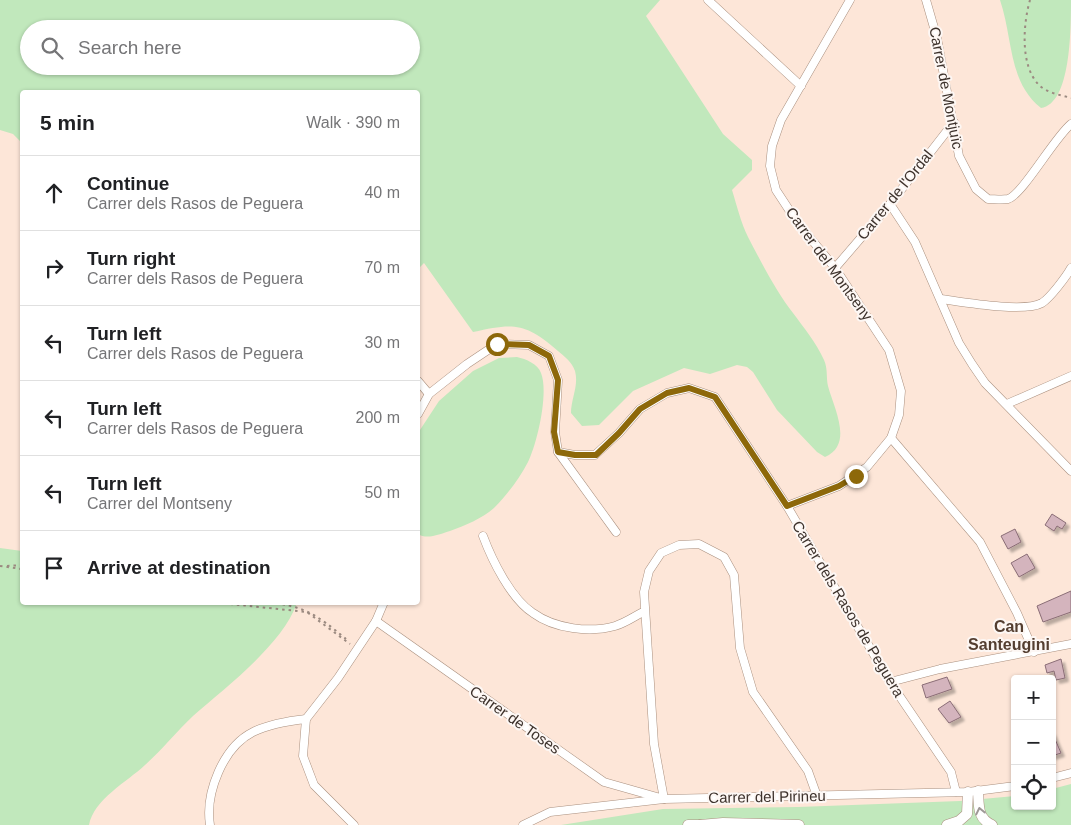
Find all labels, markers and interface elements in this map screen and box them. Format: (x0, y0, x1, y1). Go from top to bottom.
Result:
search box (20, 20, 420, 75)
street label: Carrer de Montjuïc (926, 25, 967, 151)
icon: search (38, 34, 66, 62)
text: Search here (78, 37, 182, 58)
text: 5 min (40, 111, 95, 134)
text: Walk · 390 m (306, 114, 400, 131)
street label: Carrer de l'Ordal (853, 146, 936, 243)
text: Continue (87, 173, 169, 194)
icon: ahead (40, 179, 68, 207)
text: 40 m (364, 184, 400, 201)
text: Carrer dels Rasos de Peguera (87, 195, 303, 212)
street label: Carrer del Montseny (783, 204, 877, 324)
text: Turn right (87, 248, 175, 269)
icon: right (40, 254, 68, 282)
text: 70 m (364, 259, 400, 276)
text: Carrer dels Rasos de Peguera (87, 270, 303, 287)
text: Turn left (87, 323, 162, 344)
icon: left (40, 329, 68, 357)
route start (486, 333, 509, 356)
text: 30 m (364, 334, 400, 351)
text: Carrer dels Rasos de Peguera (87, 345, 303, 362)
text: Turn left (87, 398, 162, 419)
icon: left (40, 404, 68, 432)
text: 200 m (356, 409, 400, 426)
text: Carrer dels Rasos de Peguera (87, 420, 303, 437)
route end (845, 465, 868, 488)
text: Turn left (87, 473, 162, 494)
icon: left (40, 479, 68, 507)
text: 50 m (364, 484, 400, 501)
text: Carrer del Montseny (87, 495, 232, 512)
street label: Carrer dels Rasos de Peguera (789, 518, 908, 701)
icon: arrive (40, 554, 68, 582)
text: Arrive at destination (87, 557, 271, 578)
district label: Can Santeugini (968, 618, 1050, 653)
map controls (1011, 675, 1056, 810)
button: + (1011, 675, 1056, 720)
street label: Carrer de Toses (467, 682, 564, 757)
button: − (1011, 720, 1056, 765)
button: locate (1011, 765, 1056, 810)
street label: Carrer del Pirineu (708, 787, 826, 806)
one-way arrow (976, 806, 986, 815)

